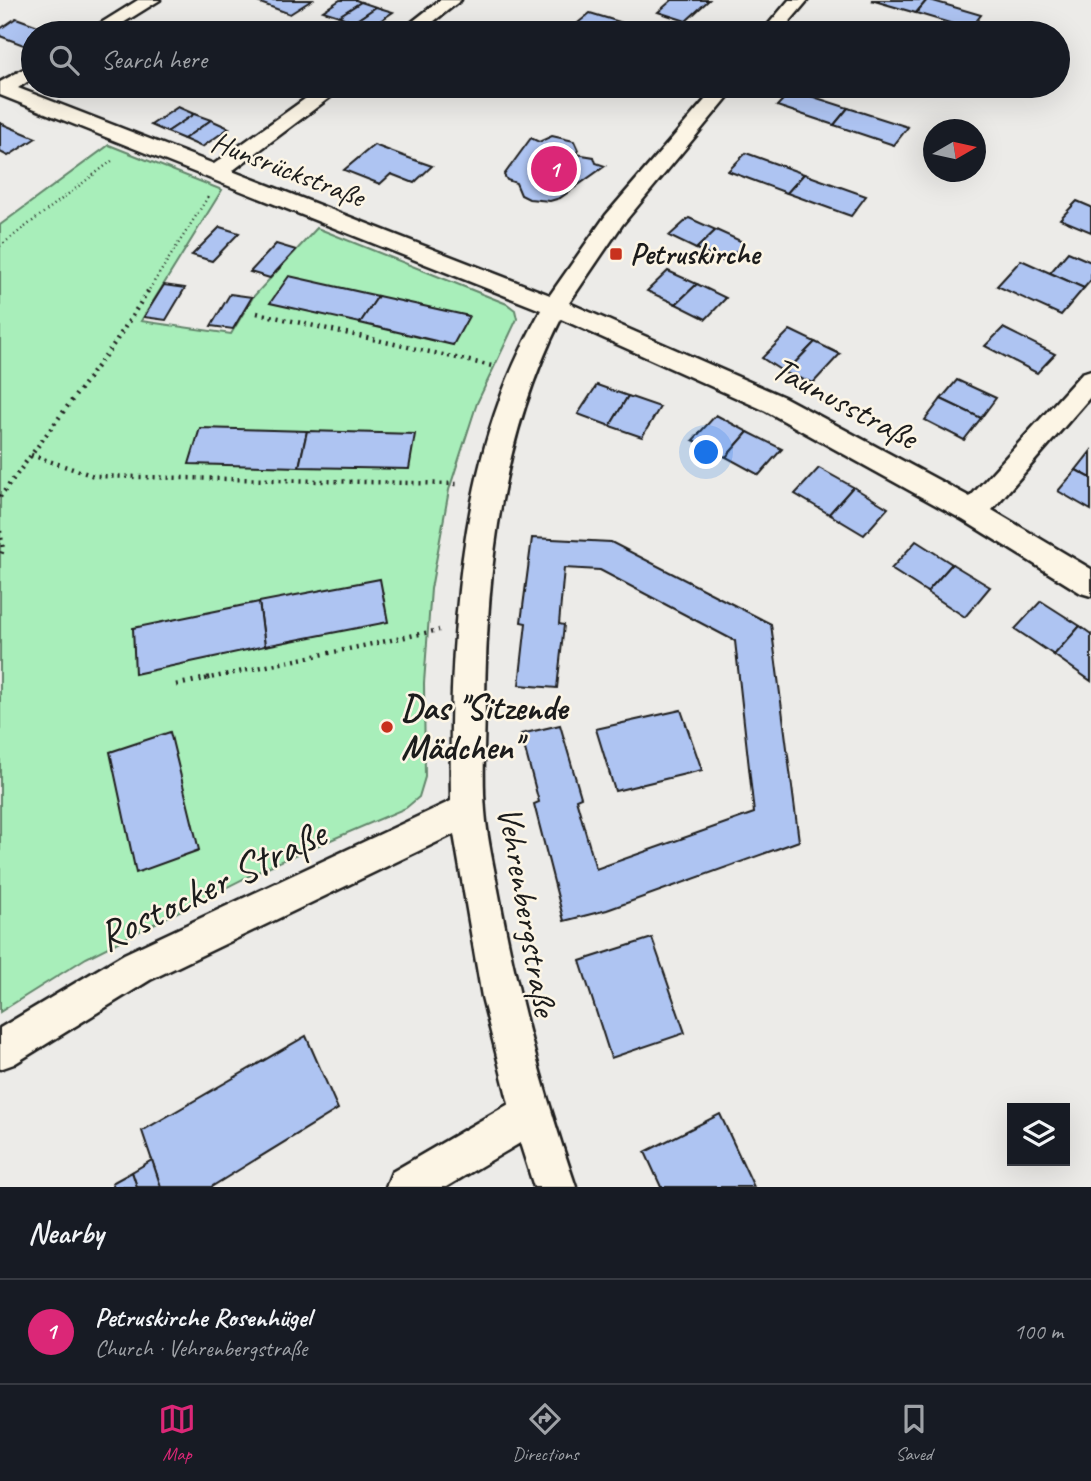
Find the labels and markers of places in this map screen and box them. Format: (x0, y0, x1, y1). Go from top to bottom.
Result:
pin: 1 (531, 143, 577, 195)
place label: Petruskirche (630, 235, 762, 273)
marker: Petruskirche (608, 246, 624, 262)
place label: Das "Sitzende Mädchen" (401, 685, 569, 770)
marker: Das "Sitzende Mädchen" (379, 719, 395, 735)

